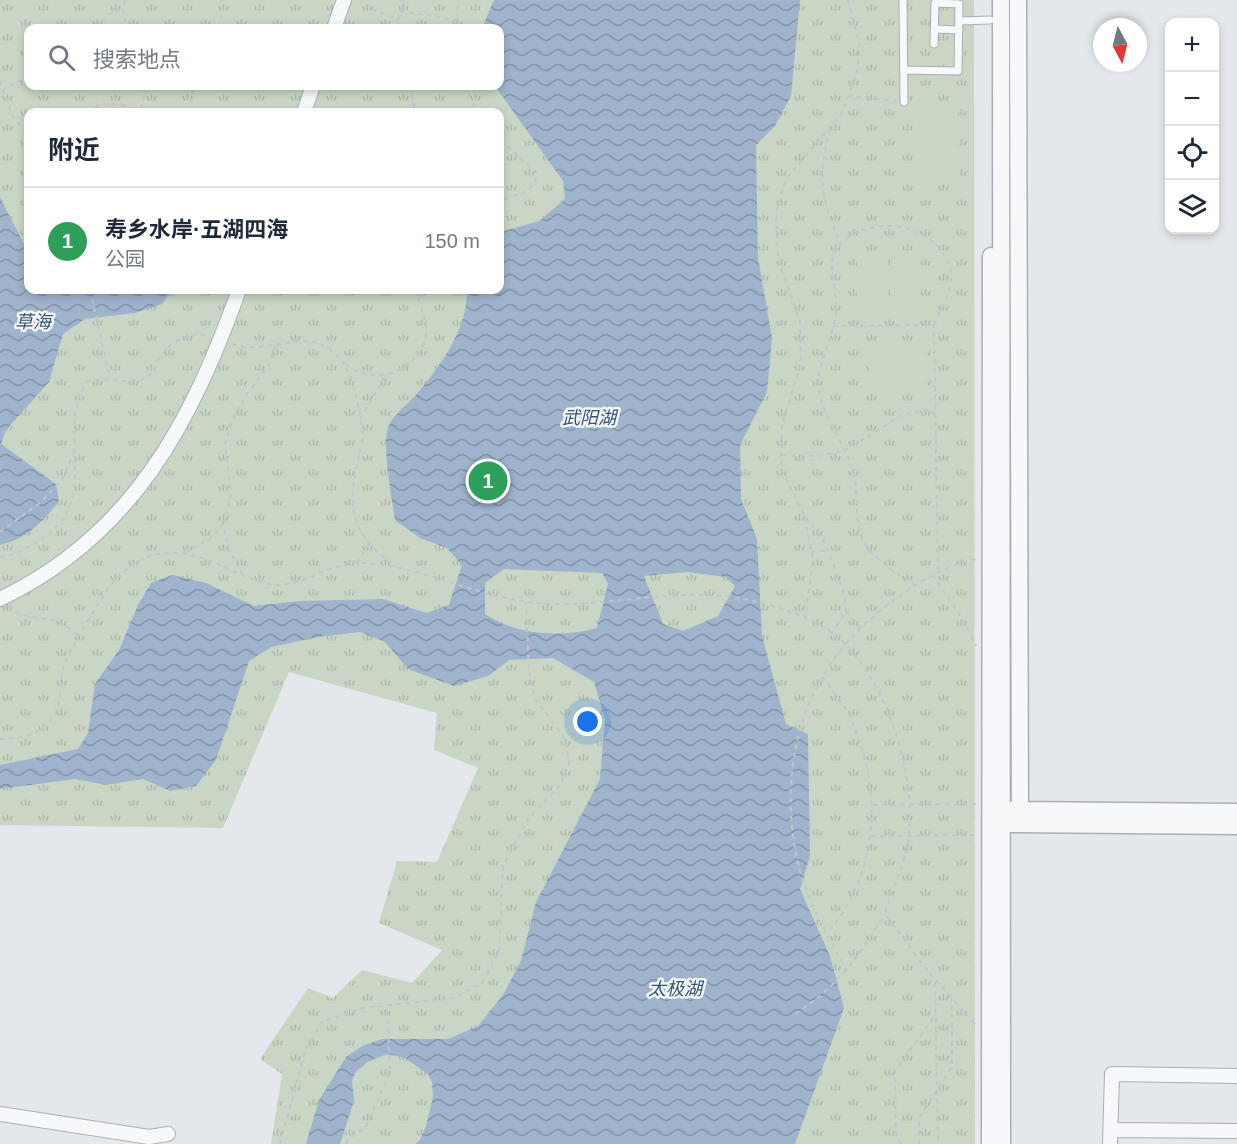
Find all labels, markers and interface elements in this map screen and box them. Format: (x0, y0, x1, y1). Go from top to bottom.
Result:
north arrow (1093, 18, 1147, 72)
map controls (1165, 18, 1219, 234)
button: + (1165, 18, 1219, 72)
search box (24, 24, 504, 90)
icon: search (45, 41, 78, 74)
text: 搜索地点 (93, 47, 181, 72)
button: − (1165, 72, 1219, 126)
button: locate (1165, 126, 1219, 180)
text: 附近 (48, 135, 100, 165)
button: layers (1165, 180, 1219, 234)
text: 寿乡水岸·五湖四海 (105, 217, 288, 242)
text: 1 (62, 230, 73, 252)
text: 150 m (424, 230, 480, 252)
text: 公园 (105, 248, 145, 270)
water label: 草海 (15, 312, 54, 332)
water label: 武阳湖 (562, 408, 619, 428)
pin: 1 (468, 458, 508, 504)
your location (573, 707, 602, 736)
water label: 太极湖 (648, 979, 705, 999)

